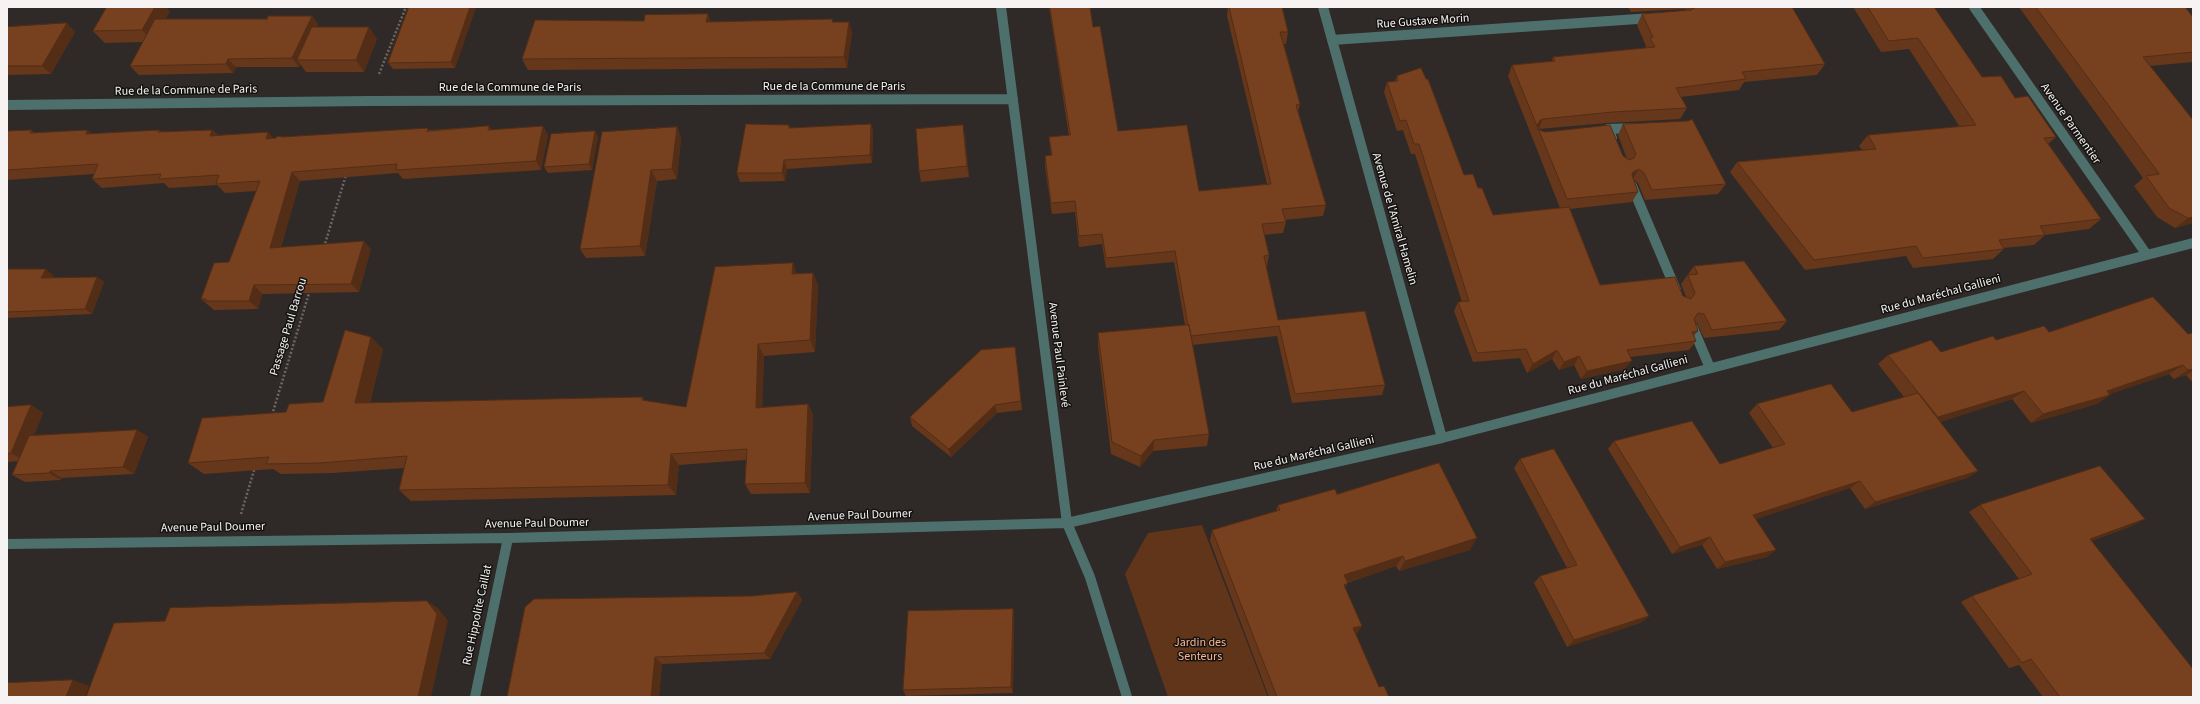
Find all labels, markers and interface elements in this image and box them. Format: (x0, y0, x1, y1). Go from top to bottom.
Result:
street label: Rue Gustave Morin (1376, 12, 1470, 32)
street label: Rue de la Commune de Paris (763, 80, 905, 94)
street label: Rue de la Commune de Paris (439, 81, 581, 95)
street label: Avenue Parmentier (2037, 81, 2103, 167)
street label: Rue de la Commune de Paris (115, 83, 257, 99)
street label: Avenue de l'Amiral Hamelin (1368, 151, 1420, 287)
street label: Rue du Maréchal Gallieni (1879, 272, 2003, 318)
street label: Passage Paul Barrou (267, 276, 311, 378)
street label: Avenue Paul Painlevé (1044, 301, 1072, 409)
street label: Rue du Maréchal Gallieni (1566, 353, 1690, 399)
street label: Rue du Maréchal Gallieni (1252, 433, 1376, 475)
street label: Avenue Paul Doumer (808, 507, 912, 525)
street label: Avenue Paul Doumer (485, 516, 589, 532)
street label: Avenue Paul Doumer (161, 520, 265, 536)
street label: Rue Hippolite Caillat (460, 563, 496, 667)
park label: Jardin des Senteurs (1174, 636, 1226, 664)

